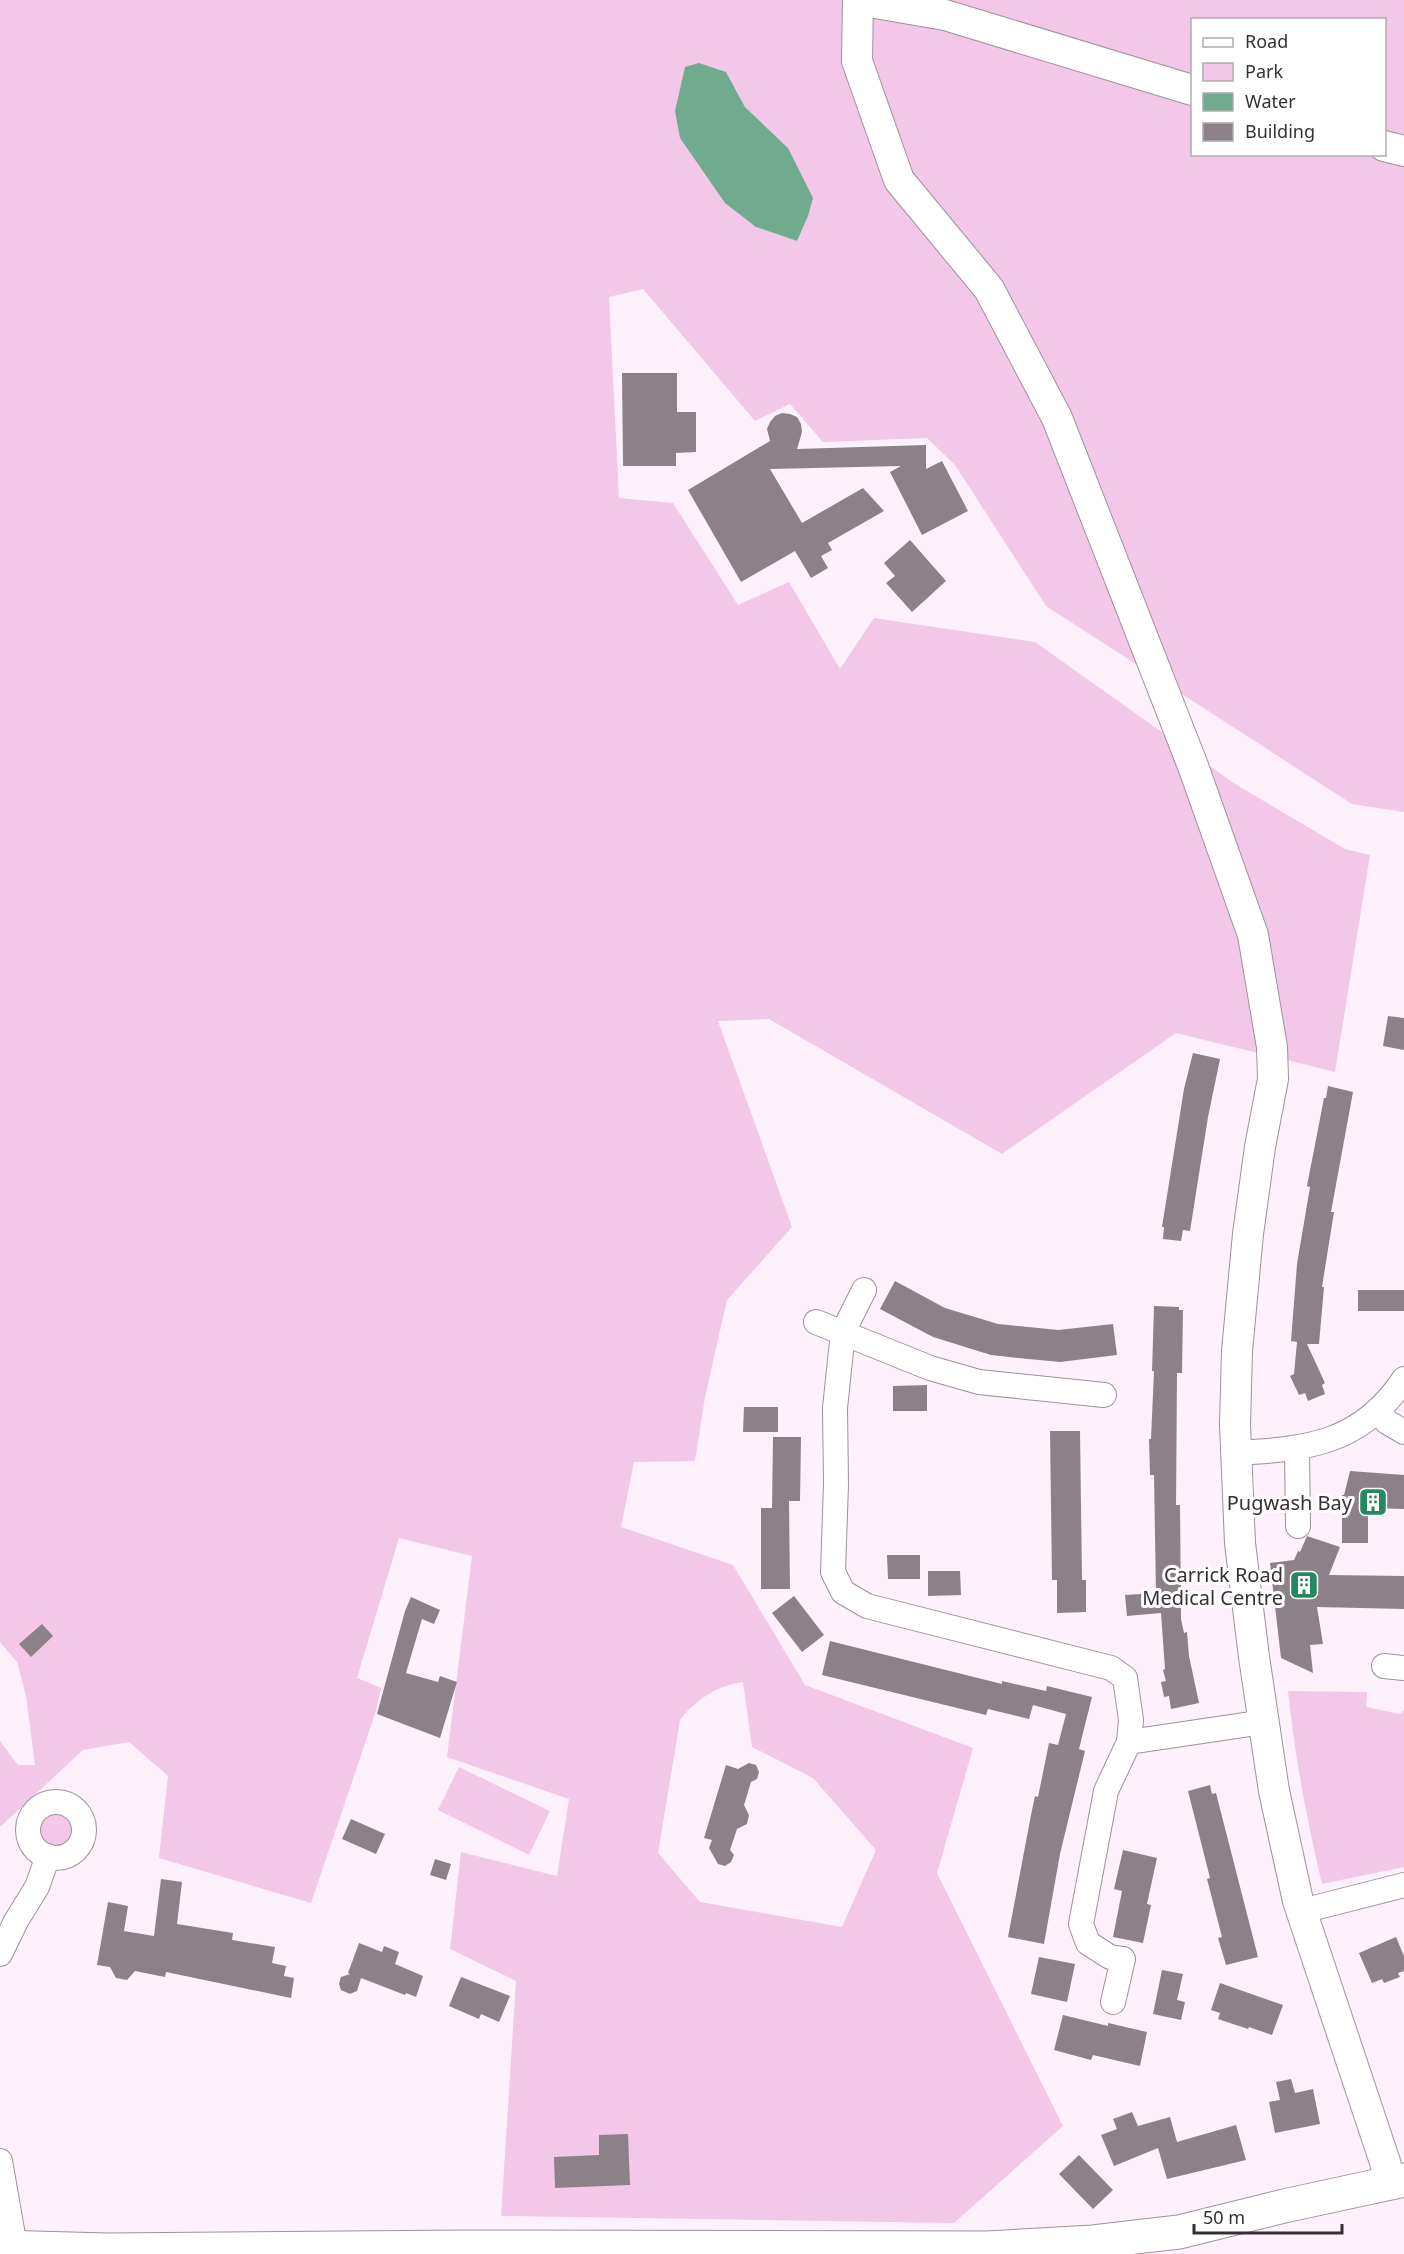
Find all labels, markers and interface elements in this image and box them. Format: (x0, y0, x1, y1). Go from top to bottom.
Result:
legend (1191, 18, 1386, 156)
text: Road (1245, 29, 1288, 53)
text: Park (1245, 59, 1283, 83)
text: Water (1245, 89, 1296, 113)
text: Building (1245, 119, 1315, 143)
building icon: Pugwash Bay (1357, 1486, 1389, 1518)
place label: Pugwash Bay (1227, 1489, 1353, 1516)
place label: Carrick Road Medical Centre (1142, 1561, 1283, 1611)
building icon: Carrick Road Medical Centre (1288, 1569, 1320, 1601)
scale bar (1194, 2197, 1342, 2235)
text: 50 m (1203, 2205, 1245, 2229)

